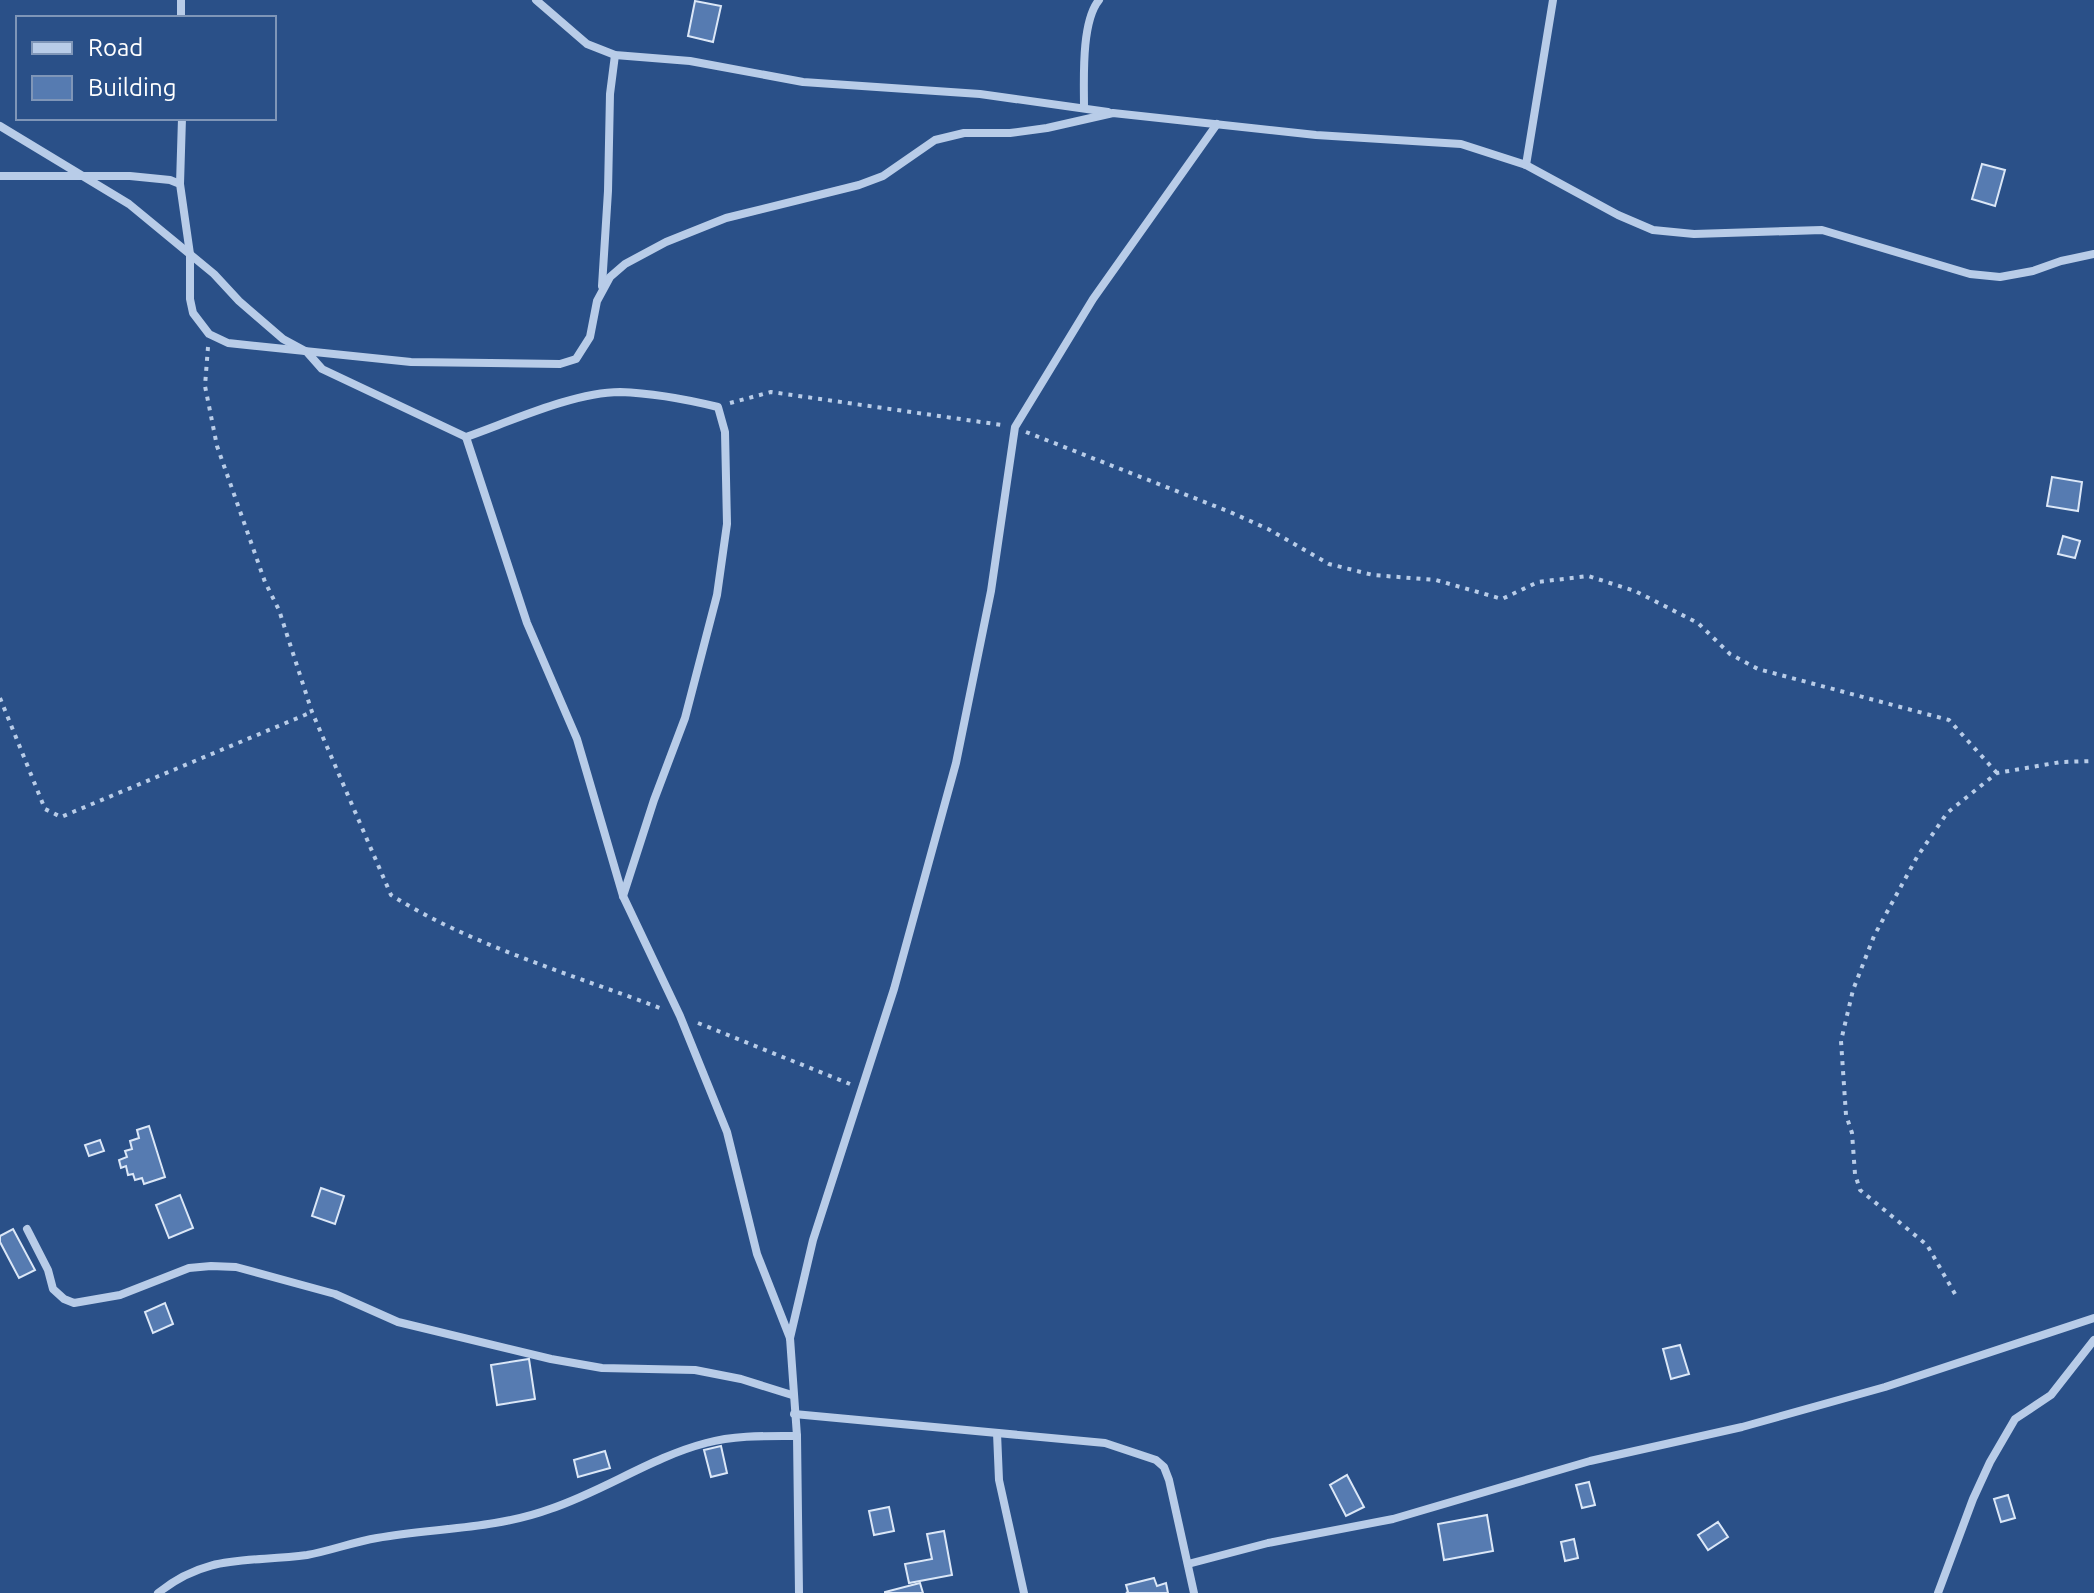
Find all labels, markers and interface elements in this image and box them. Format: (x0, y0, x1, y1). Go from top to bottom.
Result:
legend (16, 16, 276, 120)
text: Road (88, 34, 143, 61)
text: Building (88, 74, 176, 101)

